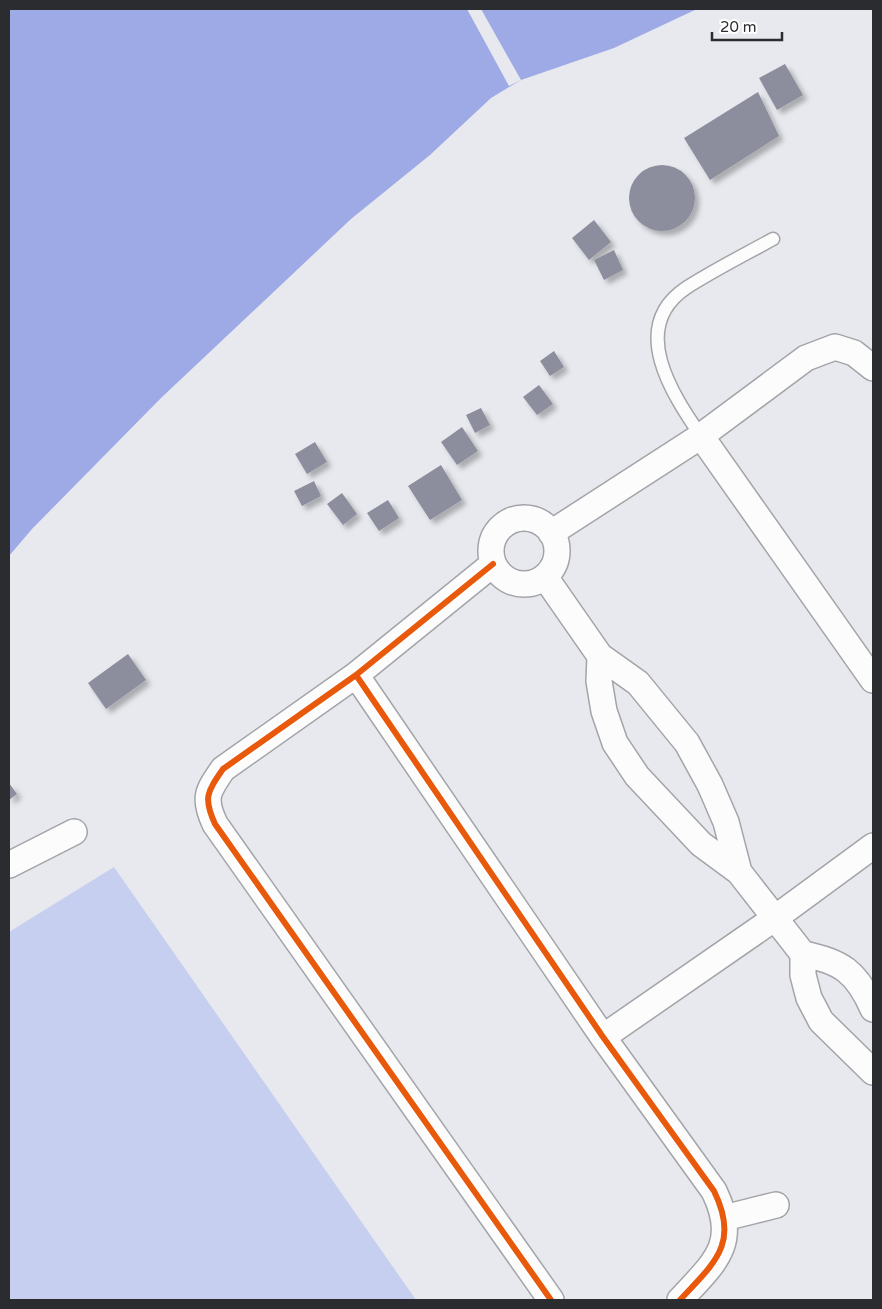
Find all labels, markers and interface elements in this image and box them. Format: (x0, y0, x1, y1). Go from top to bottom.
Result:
scale bar (712, 10, 782, 42)
text: 20 m (720, 18, 757, 36)

